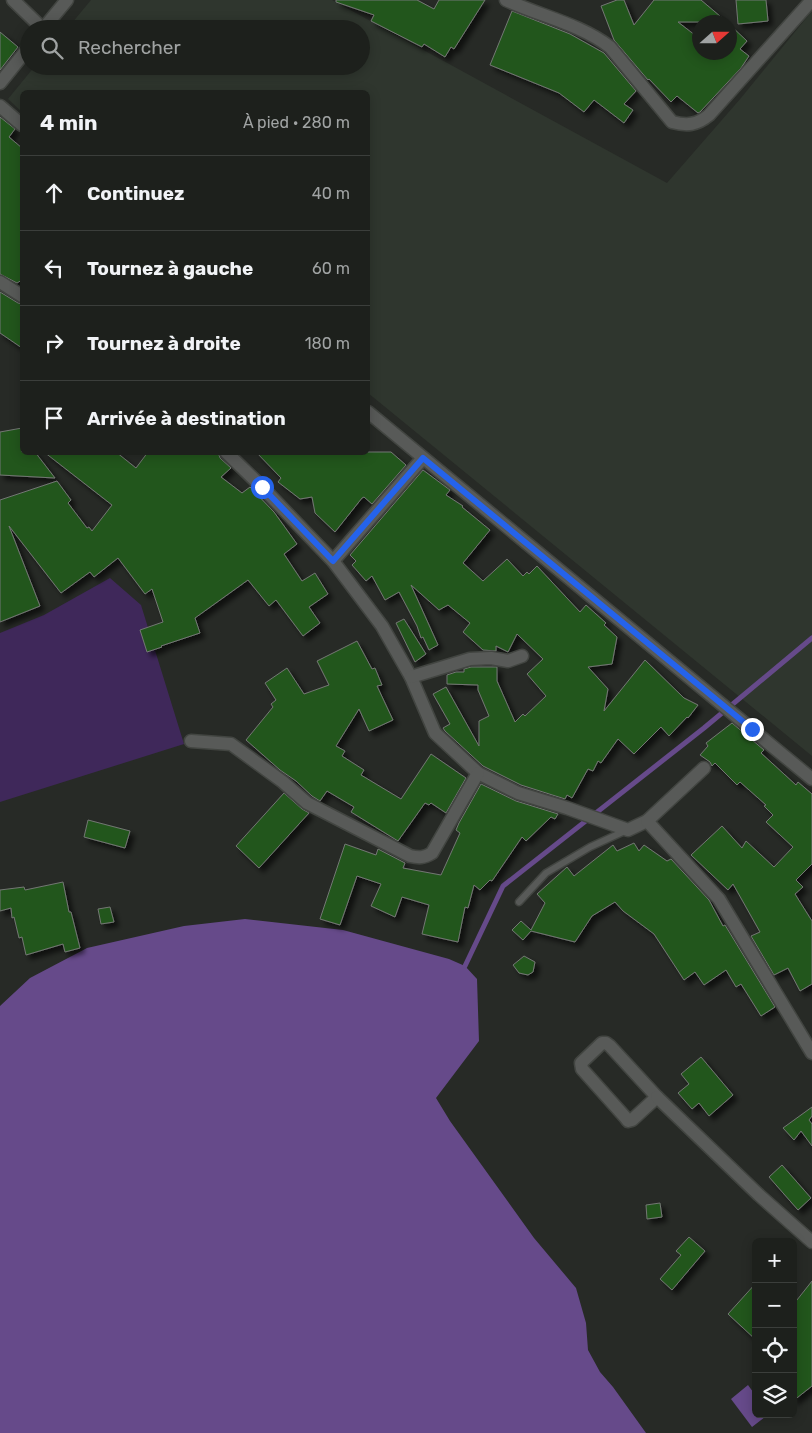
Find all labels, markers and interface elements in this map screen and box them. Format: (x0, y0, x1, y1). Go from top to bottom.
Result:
north arrow (692, 15, 737, 60)
search box (20, 20, 370, 75)
icon: search (38, 34, 66, 62)
text: Rechercher (78, 36, 181, 59)
text: 4 min (40, 110, 98, 135)
text: À pied · 280 m (243, 113, 350, 132)
icon: ahead (40, 179, 68, 207)
text: Continuez (87, 182, 185, 205)
text: 40 m (312, 184, 350, 203)
icon: left (40, 254, 68, 282)
text: Tournez à gauche (87, 257, 253, 280)
text: 60 m (312, 259, 350, 278)
icon: right (40, 329, 68, 357)
text: Tournez à droite (87, 332, 241, 355)
text: 180 m (305, 334, 350, 353)
icon: arrive (40, 404, 68, 432)
text: Arrivée à destination (87, 407, 286, 430)
route start (251, 476, 274, 499)
route end (741, 718, 764, 741)
map controls (752, 1238, 797, 1418)
button: + (752, 1238, 797, 1283)
button: − (752, 1283, 797, 1328)
button: locate (752, 1328, 797, 1373)
button: layers (752, 1373, 797, 1418)

